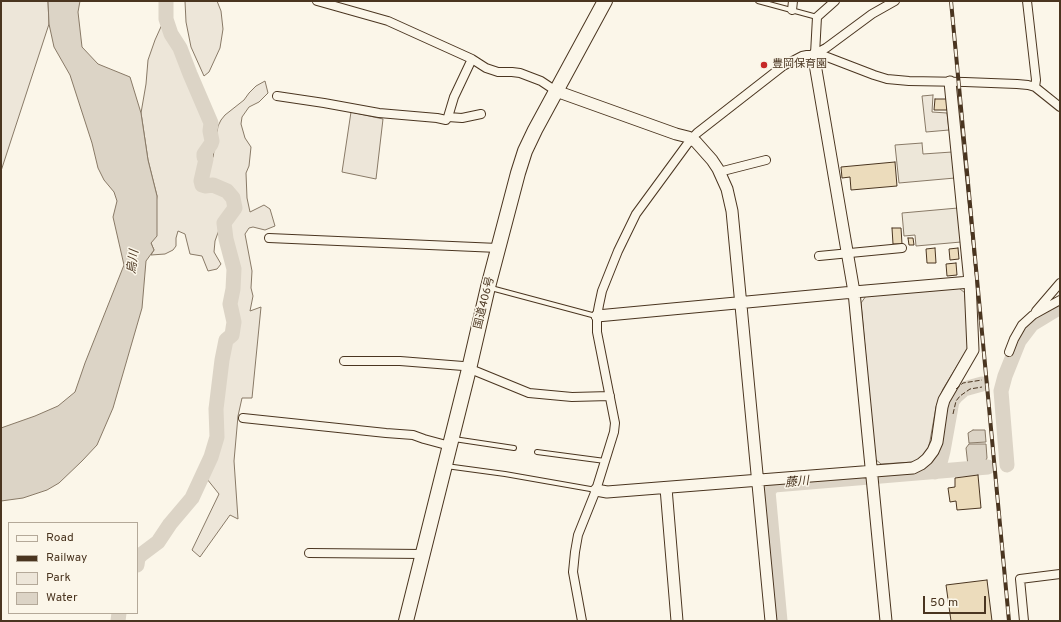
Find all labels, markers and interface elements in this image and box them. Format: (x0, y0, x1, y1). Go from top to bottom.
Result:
place label: 豊岡保育園 (772, 58, 827, 72)
marker: 豊岡保育園 (759, 60, 769, 70)
water label: 烏川 (125, 249, 143, 275)
street label: 国道406号 (472, 275, 498, 331)
water label: 藤川 (784, 475, 810, 491)
legend (8, 522, 138, 614)
text: Road (46, 530, 74, 546)
text: Railway (46, 550, 87, 566)
text: Park (46, 570, 71, 586)
scale bar (925, 588, 988, 614)
text: Water (46, 590, 78, 606)
text: 50 m (930, 595, 958, 611)

